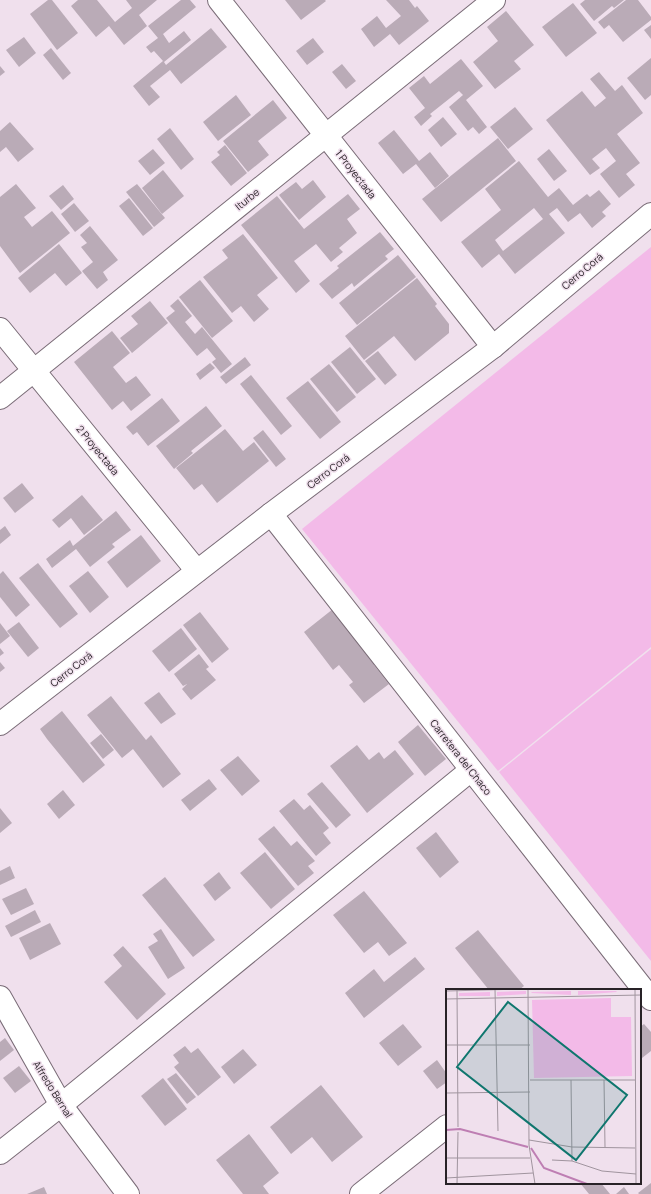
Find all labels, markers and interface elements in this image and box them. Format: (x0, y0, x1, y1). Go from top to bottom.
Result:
street label: 1 Proyectada (332, 147, 380, 201)
street label: Iturbe (232, 185, 262, 213)
street label: Cerro Corá (558, 250, 606, 292)
street label: 2 Proyectada (74, 422, 122, 478)
street label: Cerro Corá (304, 450, 352, 492)
street label: Cerro Corá (47, 648, 95, 690)
street label: Carretera del Chaco (427, 716, 495, 798)
inset map (446, 989, 641, 1184)
street label: Alfredo Bernal (30, 1058, 76, 1120)

